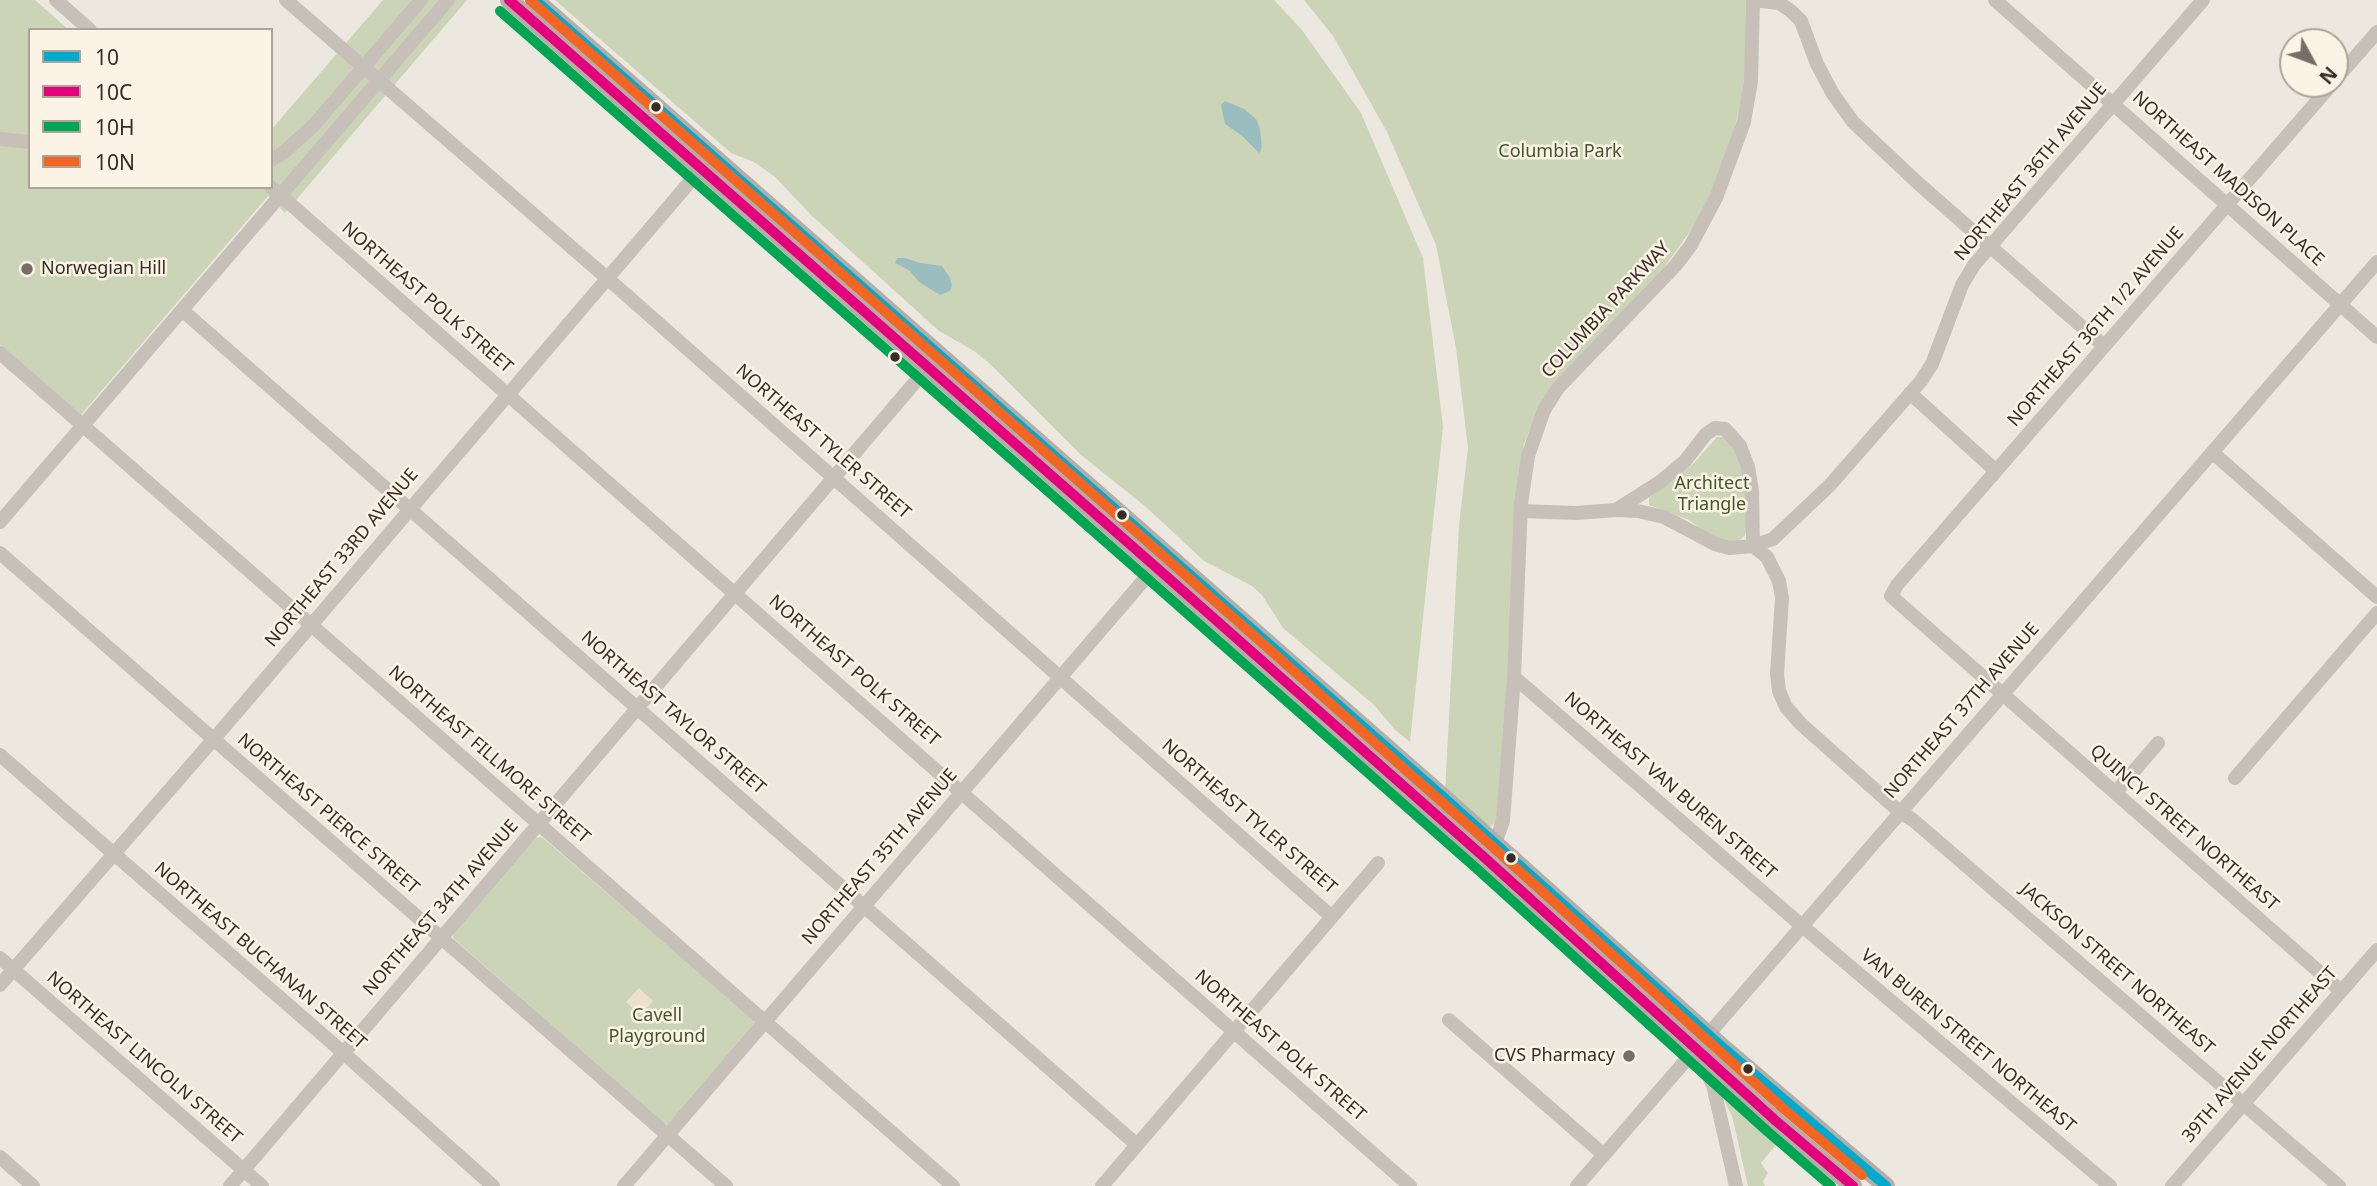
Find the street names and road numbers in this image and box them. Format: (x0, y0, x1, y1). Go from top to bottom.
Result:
street label: NORTHEAST 36TH AVENUE (1950, 79, 2112, 265)
street label: NORTHEAST MADISON PLACE (2128, 87, 2328, 271)
street label: NORTHEAST POLK STREET (337, 218, 517, 378)
street label: NORTHEAST 36TH 1/2 AVENUE (2003, 223, 2189, 431)
street label: COLUMBIA PARKWAY (1537, 237, 1675, 383)
street label: NORTHEAST TYLER STREET (731, 360, 915, 524)
street label: NORTHEAST 33RD AVENUE (261, 464, 423, 652)
street label: NORTHEAST POLK STREET (764, 591, 944, 751)
street label: NORTHEAST 37TH AVENUE (1880, 619, 2044, 803)
street label: NORTHEAST TAYLOR STREET (576, 627, 770, 799)
street label: NORTHEAST FILLMORE STREET (384, 662, 594, 848)
street label: NORTHEAST VAN BUREN STREET (1560, 688, 1780, 884)
street label: NORTHEAST PIERCE STREET (233, 729, 423, 899)
street label: NORTHEAST TYLER STREET (1157, 735, 1341, 899)
street label: QUINCY STREET NORTHEAST (2085, 740, 2283, 916)
street label: NORTHEAST 35TH AVENUE (798, 765, 962, 949)
street label: NORTHEAST 34TH AVENUE (359, 816, 523, 1000)
street label: NORTHEAST BUCHANAN STREET (149, 858, 371, 1054)
street label: JACKSON STREET NORTHEAST (2015, 879, 2219, 1059)
street label: VAN BUREN STREET NORTHEAST (1856, 945, 2080, 1137)
street label: 39TH AVENUE NORTHEAST (2178, 963, 2342, 1147)
street label: NORTHEAST POLK STREET (1190, 966, 1370, 1126)
street label: NORTHEAST LINCOLN STREET (42, 967, 246, 1149)

